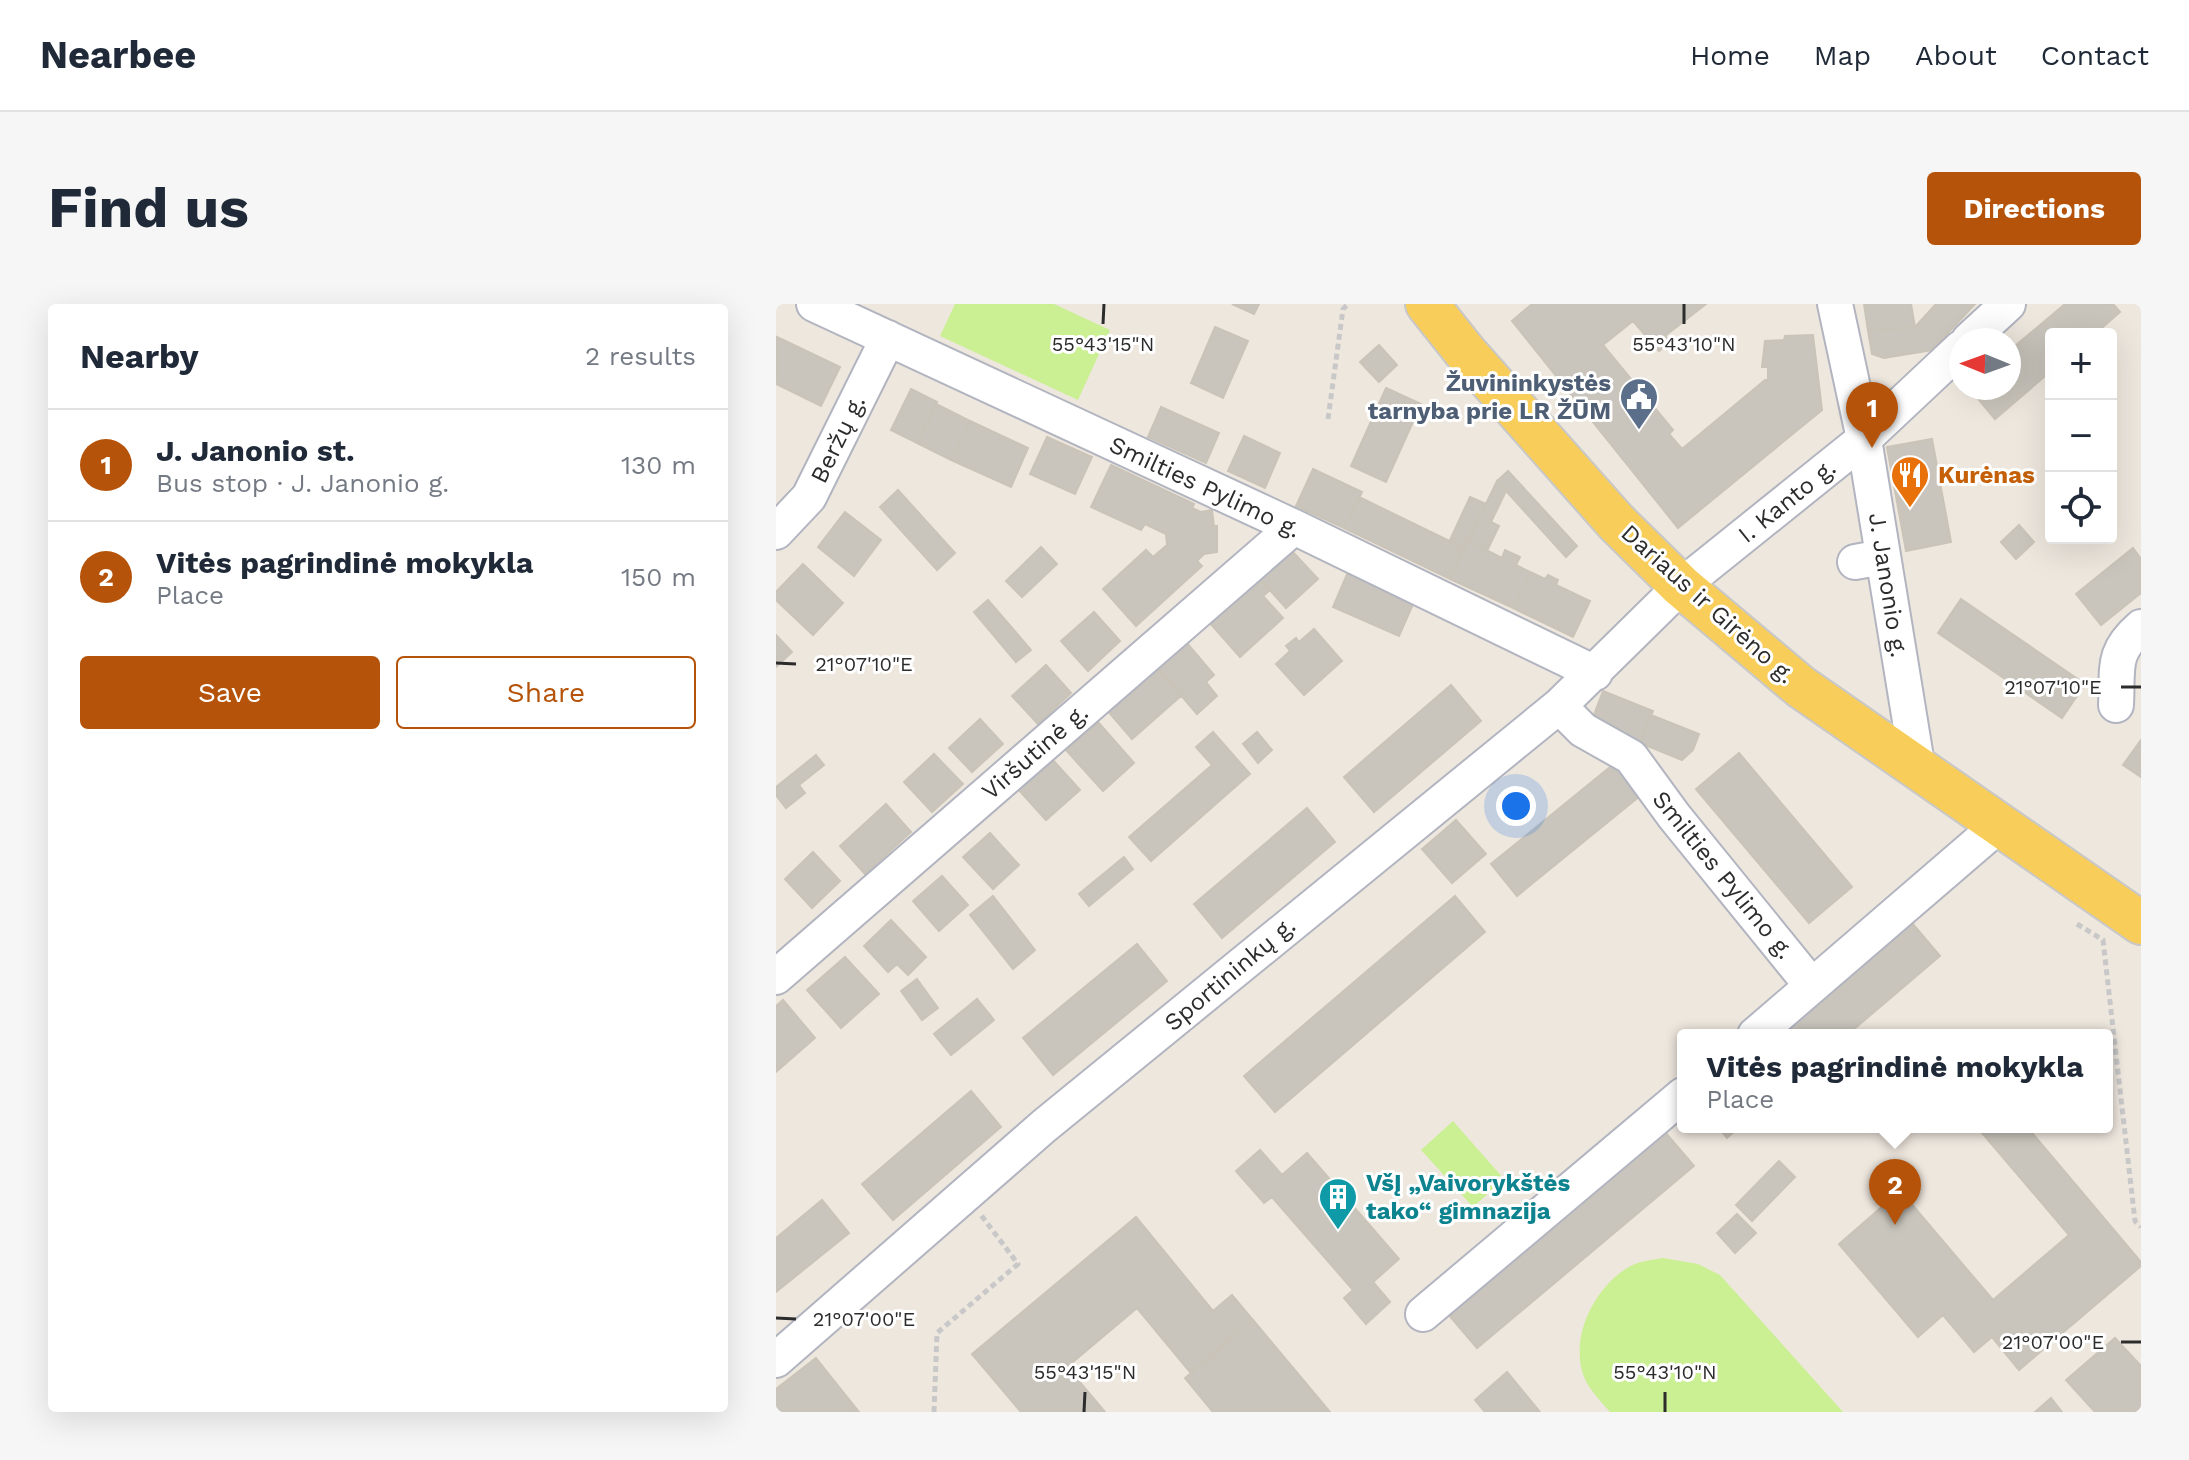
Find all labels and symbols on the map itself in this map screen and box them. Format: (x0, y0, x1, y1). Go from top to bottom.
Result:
north arrow (1949, 328, 2021, 400)
text: 55°43'15"N (1052, 332, 1154, 356)
text: 55°43'10"N (1632, 332, 1736, 356)
place label: Žuvininkystės tarnyba prie LR ŽŪM (1368, 369, 1611, 425)
public building icon: Žuvininkystės tarnyba prie LR ŽŪM (1618, 376, 1660, 431)
pin: 1 (1846, 382, 1898, 448)
street label: Beržų g. (805, 390, 871, 488)
street label: Smilties Pylimo g. (1105, 430, 1305, 544)
street label: I. Kanto g. (1733, 453, 1841, 549)
restaurant icon: Kurėnas (1889, 454, 1931, 509)
place label: Kurėnas (1938, 461, 2035, 489)
street label: J. Janonio g. (1863, 511, 1913, 659)
street label: Dariaus ir Girėno g. (1616, 519, 1800, 689)
text: 21°07'10"E (815, 652, 913, 676)
text: 21°07'10"E (2004, 675, 2102, 699)
street label: Viršutinė g. (976, 698, 1094, 806)
street label: Smilties Pylimo g. (1647, 785, 1799, 965)
your location (1496, 786, 1536, 826)
street label: Sportininkų g. (1159, 911, 1301, 1037)
pin: 2 (1869, 1159, 1921, 1225)
place label: VšĮ „Vaivorykštės tako“ gimnazija (1366, 1169, 1570, 1225)
building icon: VšĮ „Vaivorykštės tako“ gimnazija (1317, 1176, 1359, 1231)
text: 21°07'00"E (813, 1307, 915, 1331)
text: 21°07'00"E (2002, 1330, 2104, 1354)
text: 55°43'15"N (1034, 1360, 1136, 1384)
text: 55°43'10"N (1613, 1360, 1717, 1384)

